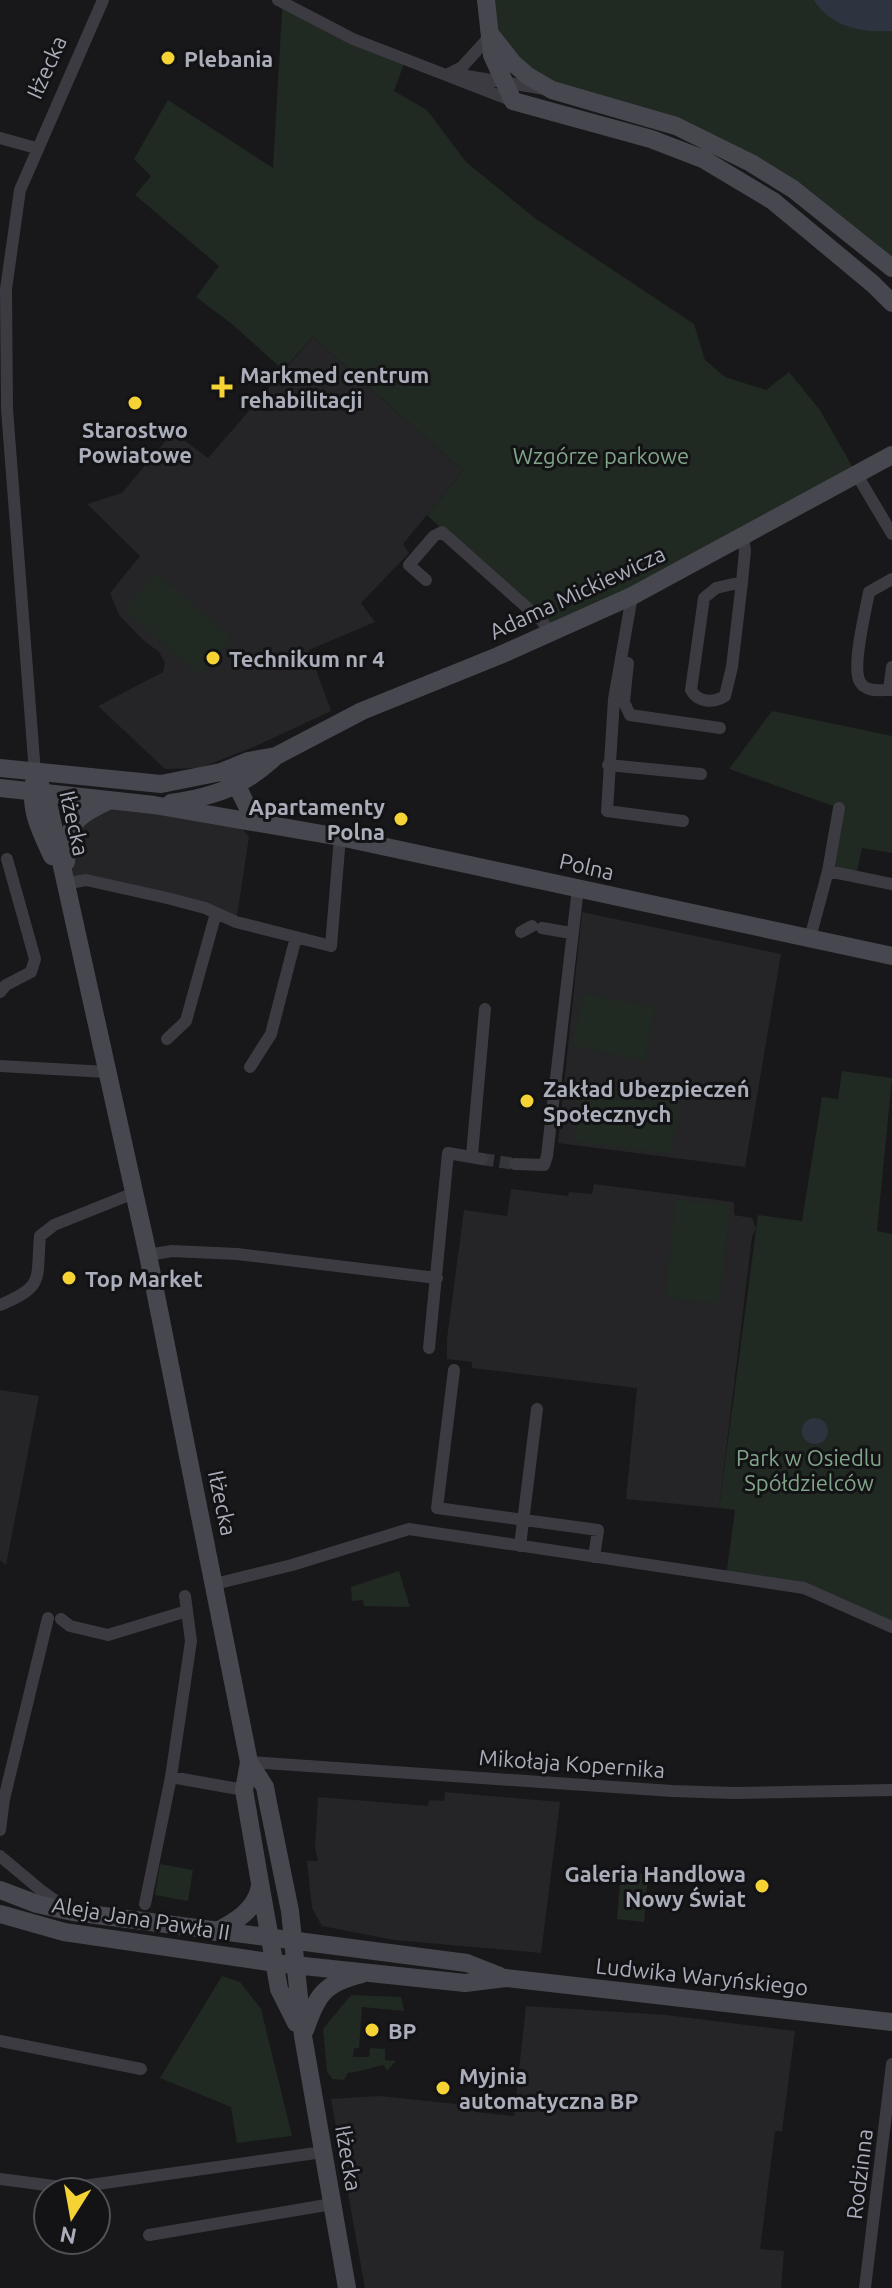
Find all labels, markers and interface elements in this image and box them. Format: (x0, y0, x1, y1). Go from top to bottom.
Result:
street label: Iłżecka (21, 32, 71, 102)
place label: Plebania (184, 46, 273, 71)
marker: Plebania (159, 49, 177, 67)
place label: Markmed centrum rehabilitacji (240, 362, 429, 412)
marker: Markmed centrum rehabilitacji (211, 376, 233, 398)
marker: Starostwo Powiatowe (126, 394, 144, 412)
place label: Starostwo Powiatowe (78, 417, 192, 467)
park label: Wzgórze parkowe (513, 443, 689, 468)
street label: Adama Mickiewicza (485, 540, 669, 644)
place label: Technikum nr 4 (229, 646, 385, 671)
marker: Technikum nr 4 (204, 649, 222, 667)
street label: Iłżecka (55, 788, 95, 858)
place label: Apartamenty Polna (248, 794, 385, 844)
marker: Apartamenty Polna (392, 810, 410, 828)
street label: Polna (557, 848, 617, 884)
place label: Zakład Ubezpieczeń Społecznych (543, 1076, 750, 1126)
marker: Zakład Ubezpieczeń Społecznych (518, 1092, 536, 1110)
place label: Top Market (85, 1266, 203, 1291)
marker: Top Market (60, 1269, 78, 1287)
park label: Park w Osiedlu Spółdzielców (736, 1445, 882, 1495)
street label: Iłżecka (204, 1468, 242, 1538)
street label: Mikołaja Kopernika (478, 1744, 666, 1782)
place label: Galeria Handlowa Nowy Świat (565, 1861, 746, 1911)
marker: Galeria Handlowa Nowy Świat (753, 1877, 771, 1895)
street label: Aleja Jana Pawła II (50, 1892, 232, 1944)
street label: Ludwika Waryńskiego (595, 1952, 809, 2000)
place label: BP (388, 2018, 417, 2043)
marker: BP (363, 2021, 381, 2039)
place label: Myjnia automatyczna BP (459, 2063, 638, 2113)
marker: Myjnia automatyczna BP (434, 2079, 452, 2097)
street label: Iłżecka (331, 2123, 367, 2193)
street label: Rodzinna (841, 2127, 877, 2221)
north arrow (32, 2176, 112, 2256)
text: N (58, 2222, 79, 2250)

